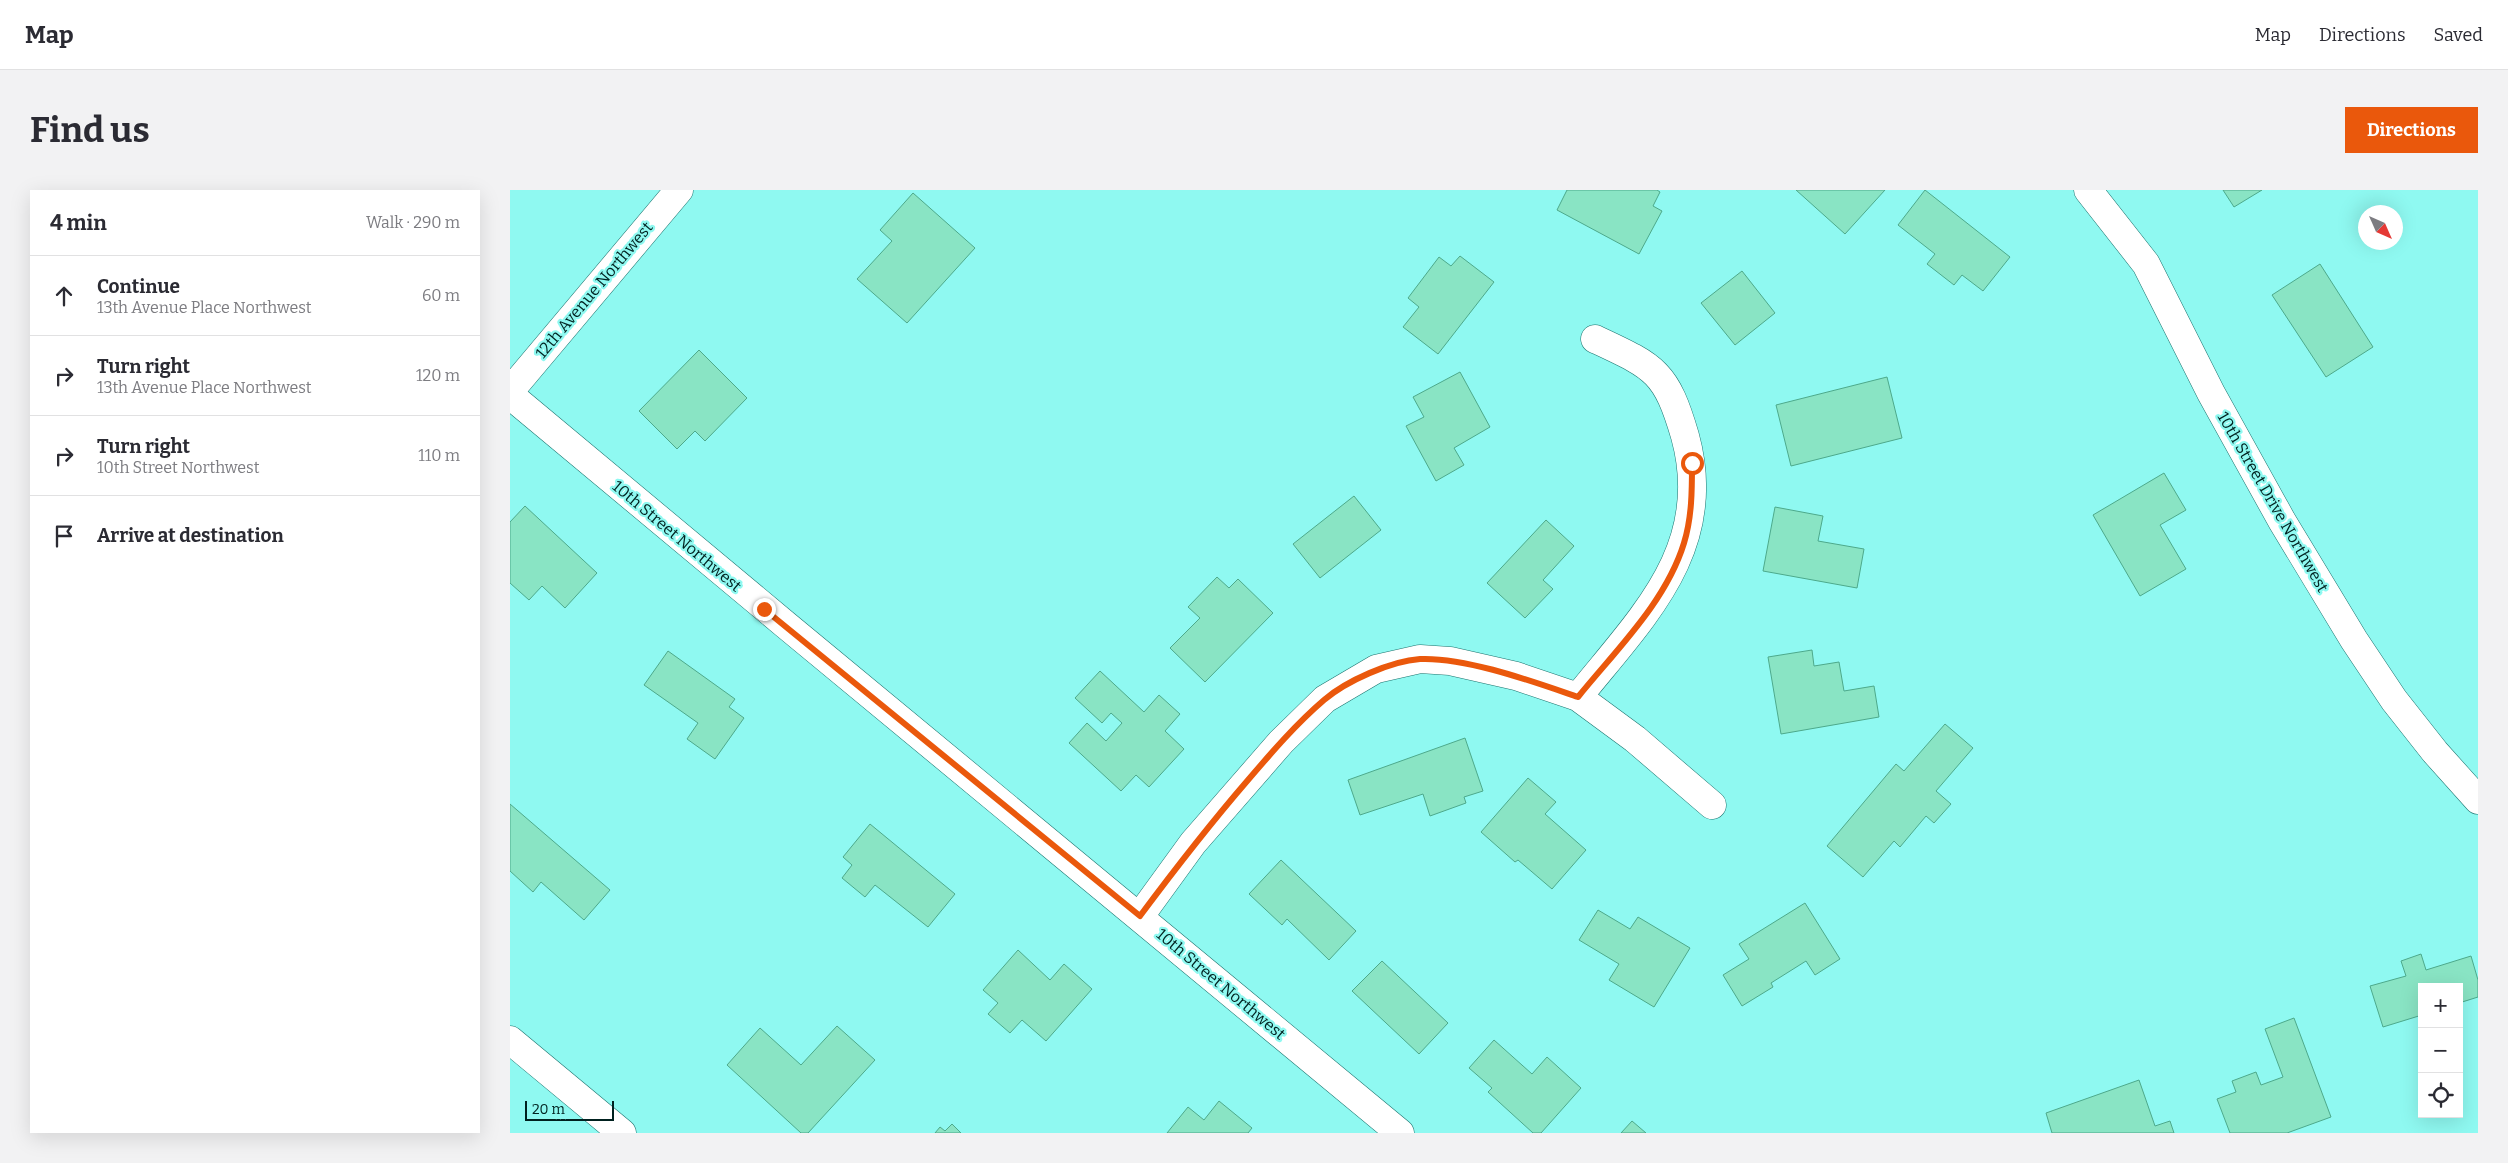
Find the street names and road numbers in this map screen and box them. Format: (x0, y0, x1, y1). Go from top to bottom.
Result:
street label: 12th Avenue Northwest (531, 218, 657, 362)
street label: 10th Street Drive Northwest (2213, 408, 2333, 596)
street label: 10th Street Northwest (609, 477, 745, 596)
street label: 10th Street Northwest (1153, 925, 1289, 1044)

